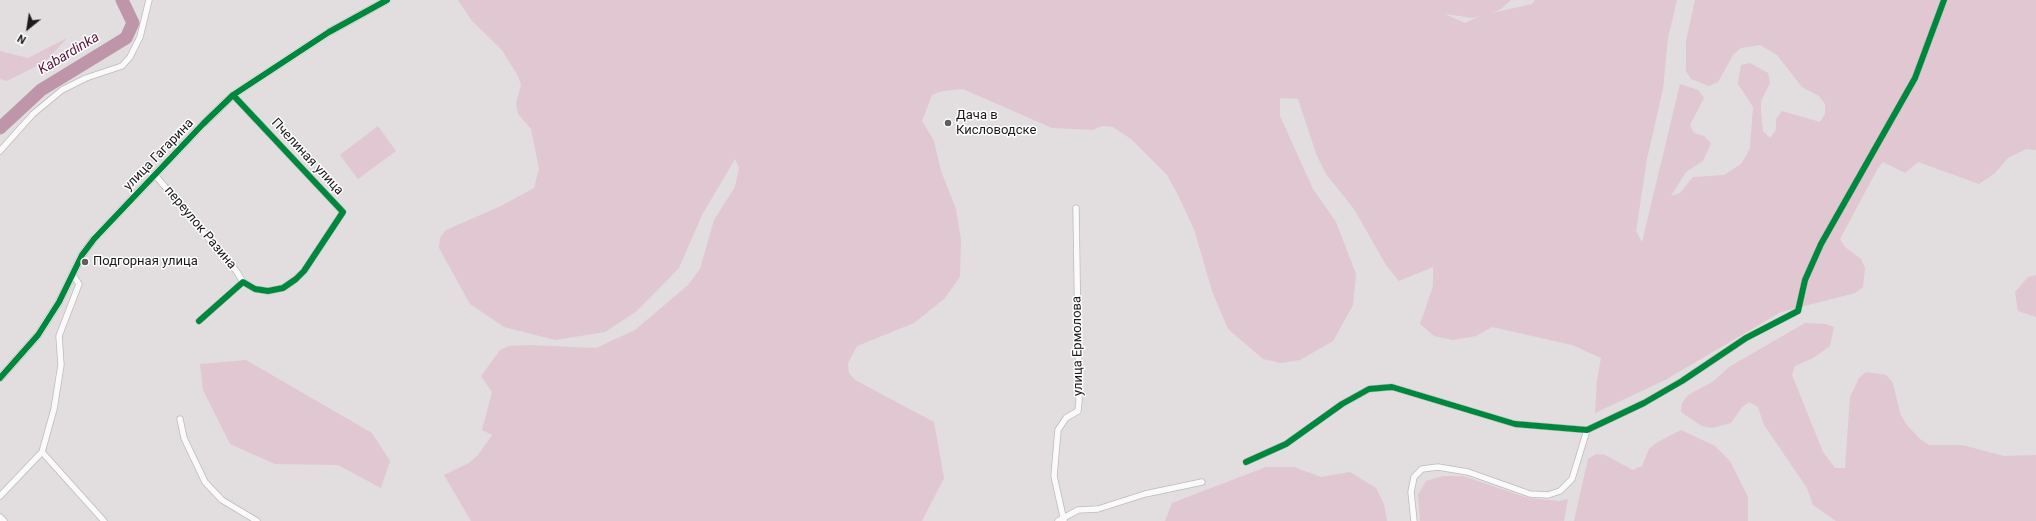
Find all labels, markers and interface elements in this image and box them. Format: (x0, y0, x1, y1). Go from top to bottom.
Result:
north arrow (8, 8, 48, 48)
water label: Kabardinka (35, 29, 103, 79)
text: N (15, 31, 28, 46)
place label: Дача в Кисловодске (956, 108, 1036, 139)
street label: улица Гагарина (121, 116, 197, 194)
street label: Пчелиная улица (268, 116, 346, 198)
marker: Дача в Кисловодске (943, 118, 953, 128)
street label: переулок Разина (161, 183, 239, 273)
place label: Подгорная улица (93, 254, 198, 270)
marker: Подгорная улица (80, 257, 90, 267)
street label: улица Ермолова (1069, 296, 1087, 396)

